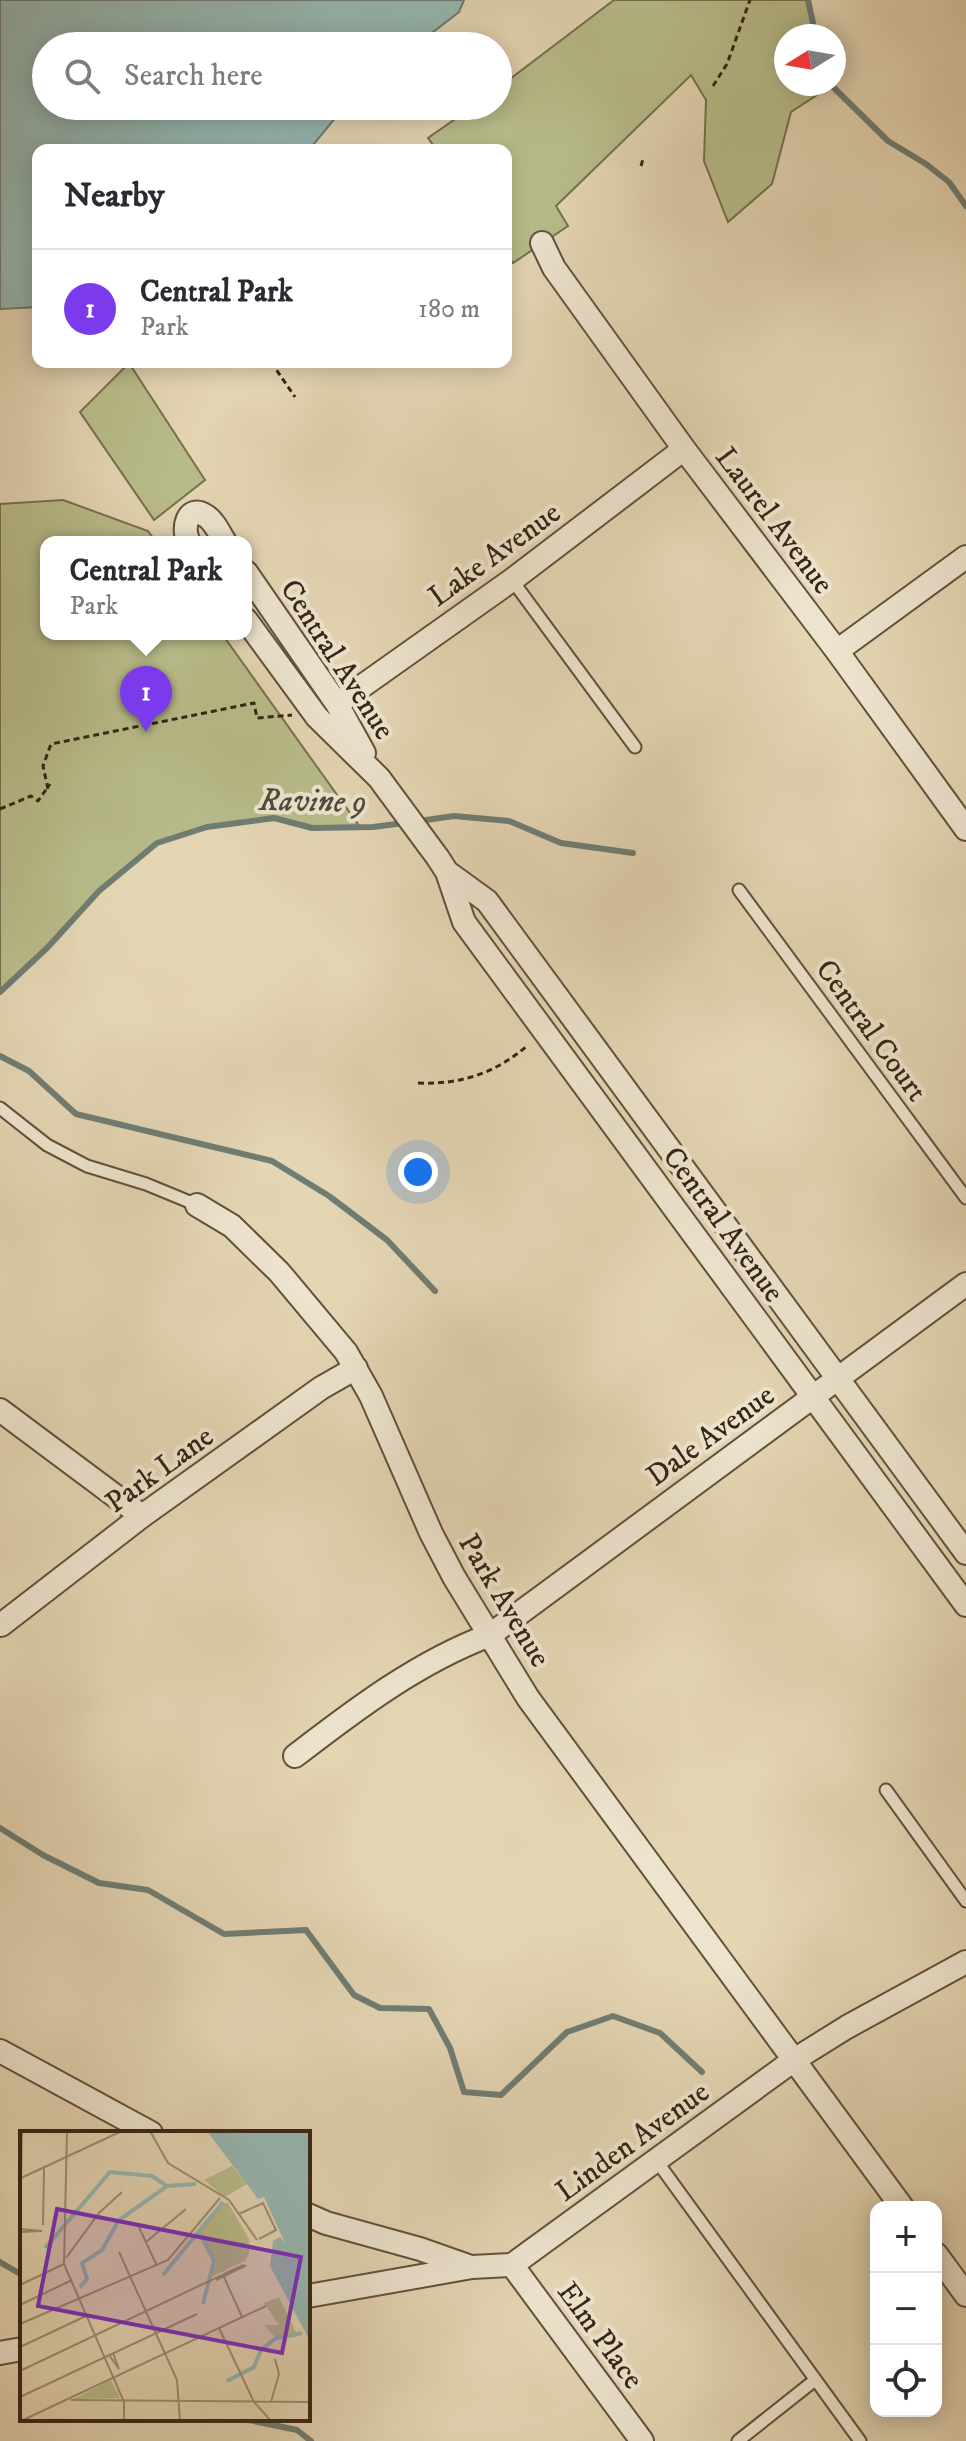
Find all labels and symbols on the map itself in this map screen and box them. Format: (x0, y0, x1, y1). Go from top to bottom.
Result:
north arrow (774, 24, 846, 96)
street label: Laurel Avenue (707, 440, 841, 602)
street label: Lake Avenue (422, 495, 568, 616)
street label: Central Avenue (271, 573, 402, 747)
pin: 1 (120, 666, 172, 732)
water label: Ravine 9 (257, 781, 367, 823)
street label: Central Court (807, 953, 935, 1109)
street label: Central Avenue (654, 1140, 792, 1310)
your location (398, 1152, 438, 1192)
street label: Dale Avenue (640, 1377, 782, 1495)
street label: Park Lane (99, 1419, 221, 1522)
street label: Park Avenue (449, 1527, 558, 1674)
street label: Linden Avenue (549, 2074, 717, 2210)
inset map (20, 2131, 310, 2421)
street label: Elm Place (548, 2275, 651, 2397)

